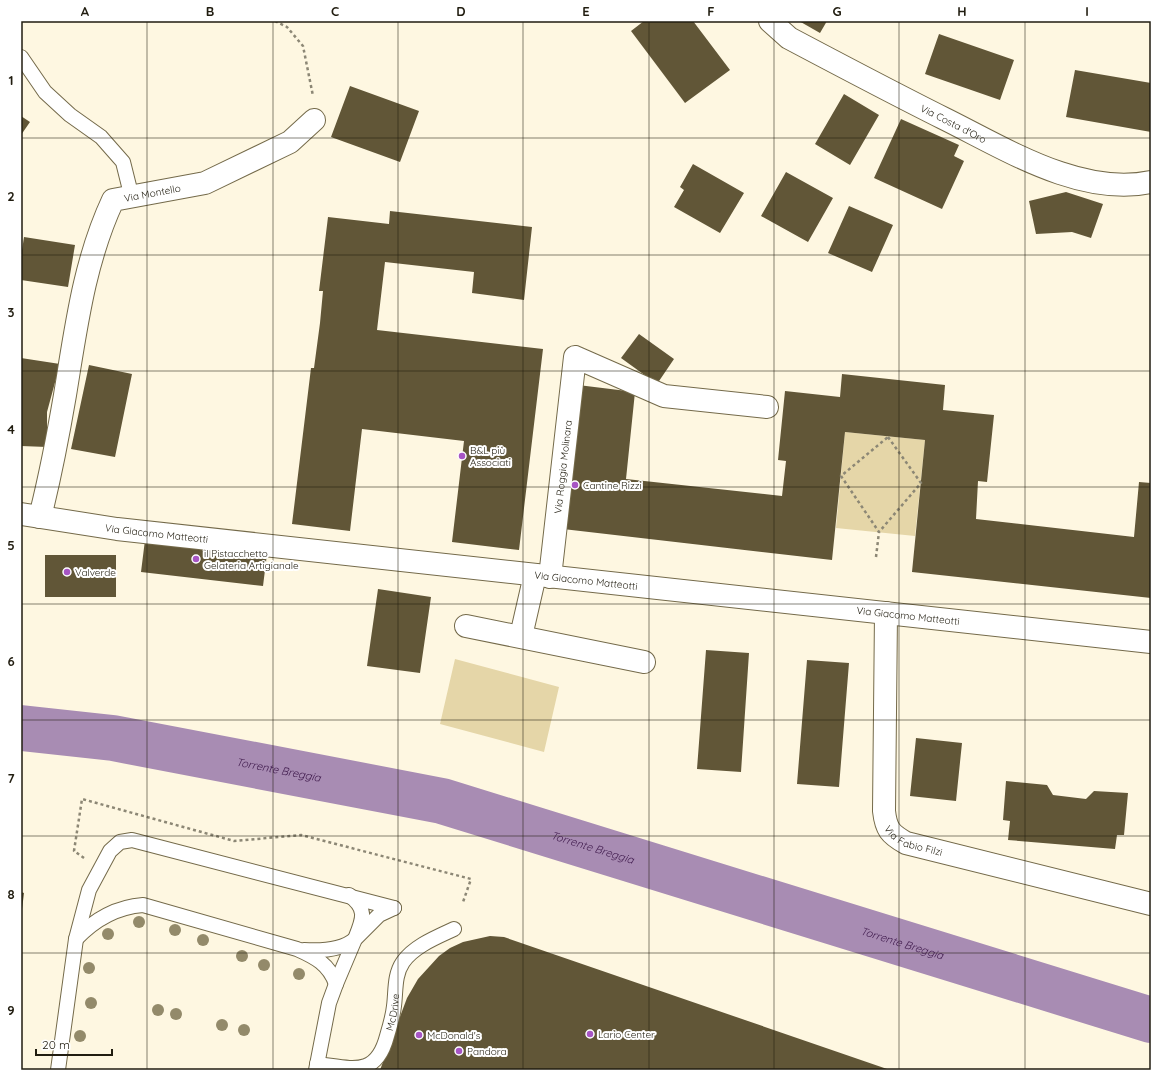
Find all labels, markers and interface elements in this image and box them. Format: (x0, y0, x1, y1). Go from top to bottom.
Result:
text: A (81, 3, 90, 19)
text: B (206, 3, 214, 19)
text: C (331, 3, 339, 19)
text: D (456, 3, 466, 19)
text: E (582, 3, 590, 19)
text: F (707, 3, 715, 19)
text: G (832, 3, 842, 19)
text: H (957, 3, 967, 19)
text: I (1085, 3, 1089, 19)
text: 1 (8, 72, 14, 88)
street label: Via Costa d'Oro (918, 102, 989, 146)
street label: Via Montello (123, 182, 182, 205)
text: 2 (7, 188, 15, 204)
text: 3 (8, 304, 15, 320)
street label: Via Roggia Molinara (551, 419, 575, 514)
text: 4 (7, 421, 15, 437)
place label: B&L più Associati (470, 444, 511, 469)
marker: B&L più Associati (457, 451, 467, 461)
place label: Cantine Rizzi (583, 479, 642, 492)
marker: Cantine Rizzi (570, 480, 580, 490)
street label: Via Giacomo Matteotti (104, 521, 209, 546)
text: 5 (7, 537, 15, 553)
place label: il Pistacchetto Gelateria Artigianale (204, 547, 299, 572)
marker: il Pistacchetto Gelateria Artigianale (191, 554, 201, 564)
place label: Valverde (75, 566, 116, 579)
marker: Valverde (62, 567, 72, 577)
street label: Via Giacomo Matteotti (534, 569, 638, 593)
street label: Via Giacomo Matteotti (856, 604, 960, 628)
text: 6 (7, 653, 15, 669)
water label: Torrente Breggia (235, 755, 323, 785)
text: 7 (7, 770, 15, 786)
street label: Via Fabio Filzi (881, 823, 944, 859)
water label: Torrente Breggia (549, 828, 637, 867)
text: 8 (7, 886, 15, 902)
water label: Torrente Breggia (859, 924, 946, 963)
street label: McDrive (383, 993, 402, 1032)
text: 9 (7, 1002, 15, 1018)
place label: Lario Center (598, 1028, 655, 1041)
place label: McDonald's (427, 1029, 481, 1042)
marker: Lario Center (585, 1029, 595, 1039)
marker: McDonald's (414, 1030, 424, 1040)
scale bar (36, 1031, 112, 1057)
text: 20 m (42, 1037, 70, 1052)
place label: Pandora (467, 1045, 507, 1058)
marker: Pandora (454, 1046, 464, 1056)

